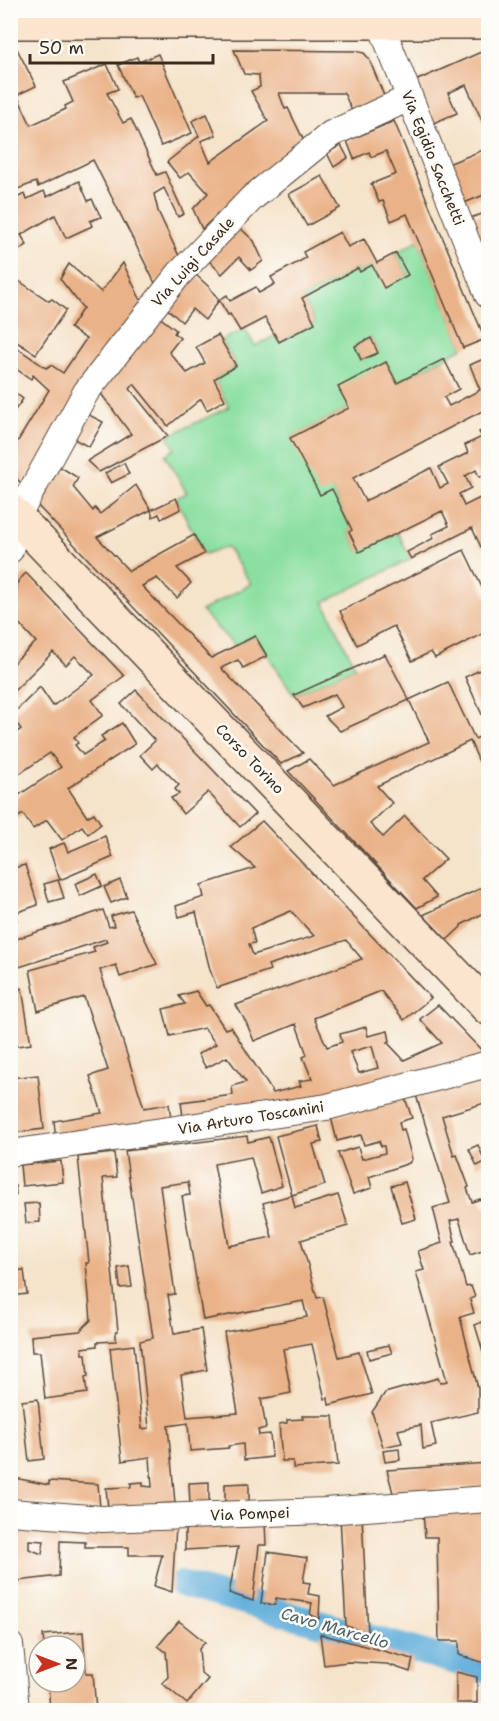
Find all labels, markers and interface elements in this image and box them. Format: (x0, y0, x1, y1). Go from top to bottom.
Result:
scale bar (30, 27, 213, 65)
text: 50 m (39, 36, 84, 60)
street label: Via Egidio Sacchetti (397, 87, 469, 229)
street label: Via Luigi Casale (147, 213, 239, 311)
street label: Corso Torino (211, 719, 289, 799)
street label: Via Arturo Toscanini (176, 1097, 326, 1139)
street label: Via Pompei (210, 1503, 290, 1525)
water label: Cavo Marcello (279, 1603, 392, 1654)
north arrow (27, 1634, 87, 1694)
text: N (61, 1658, 82, 1670)

